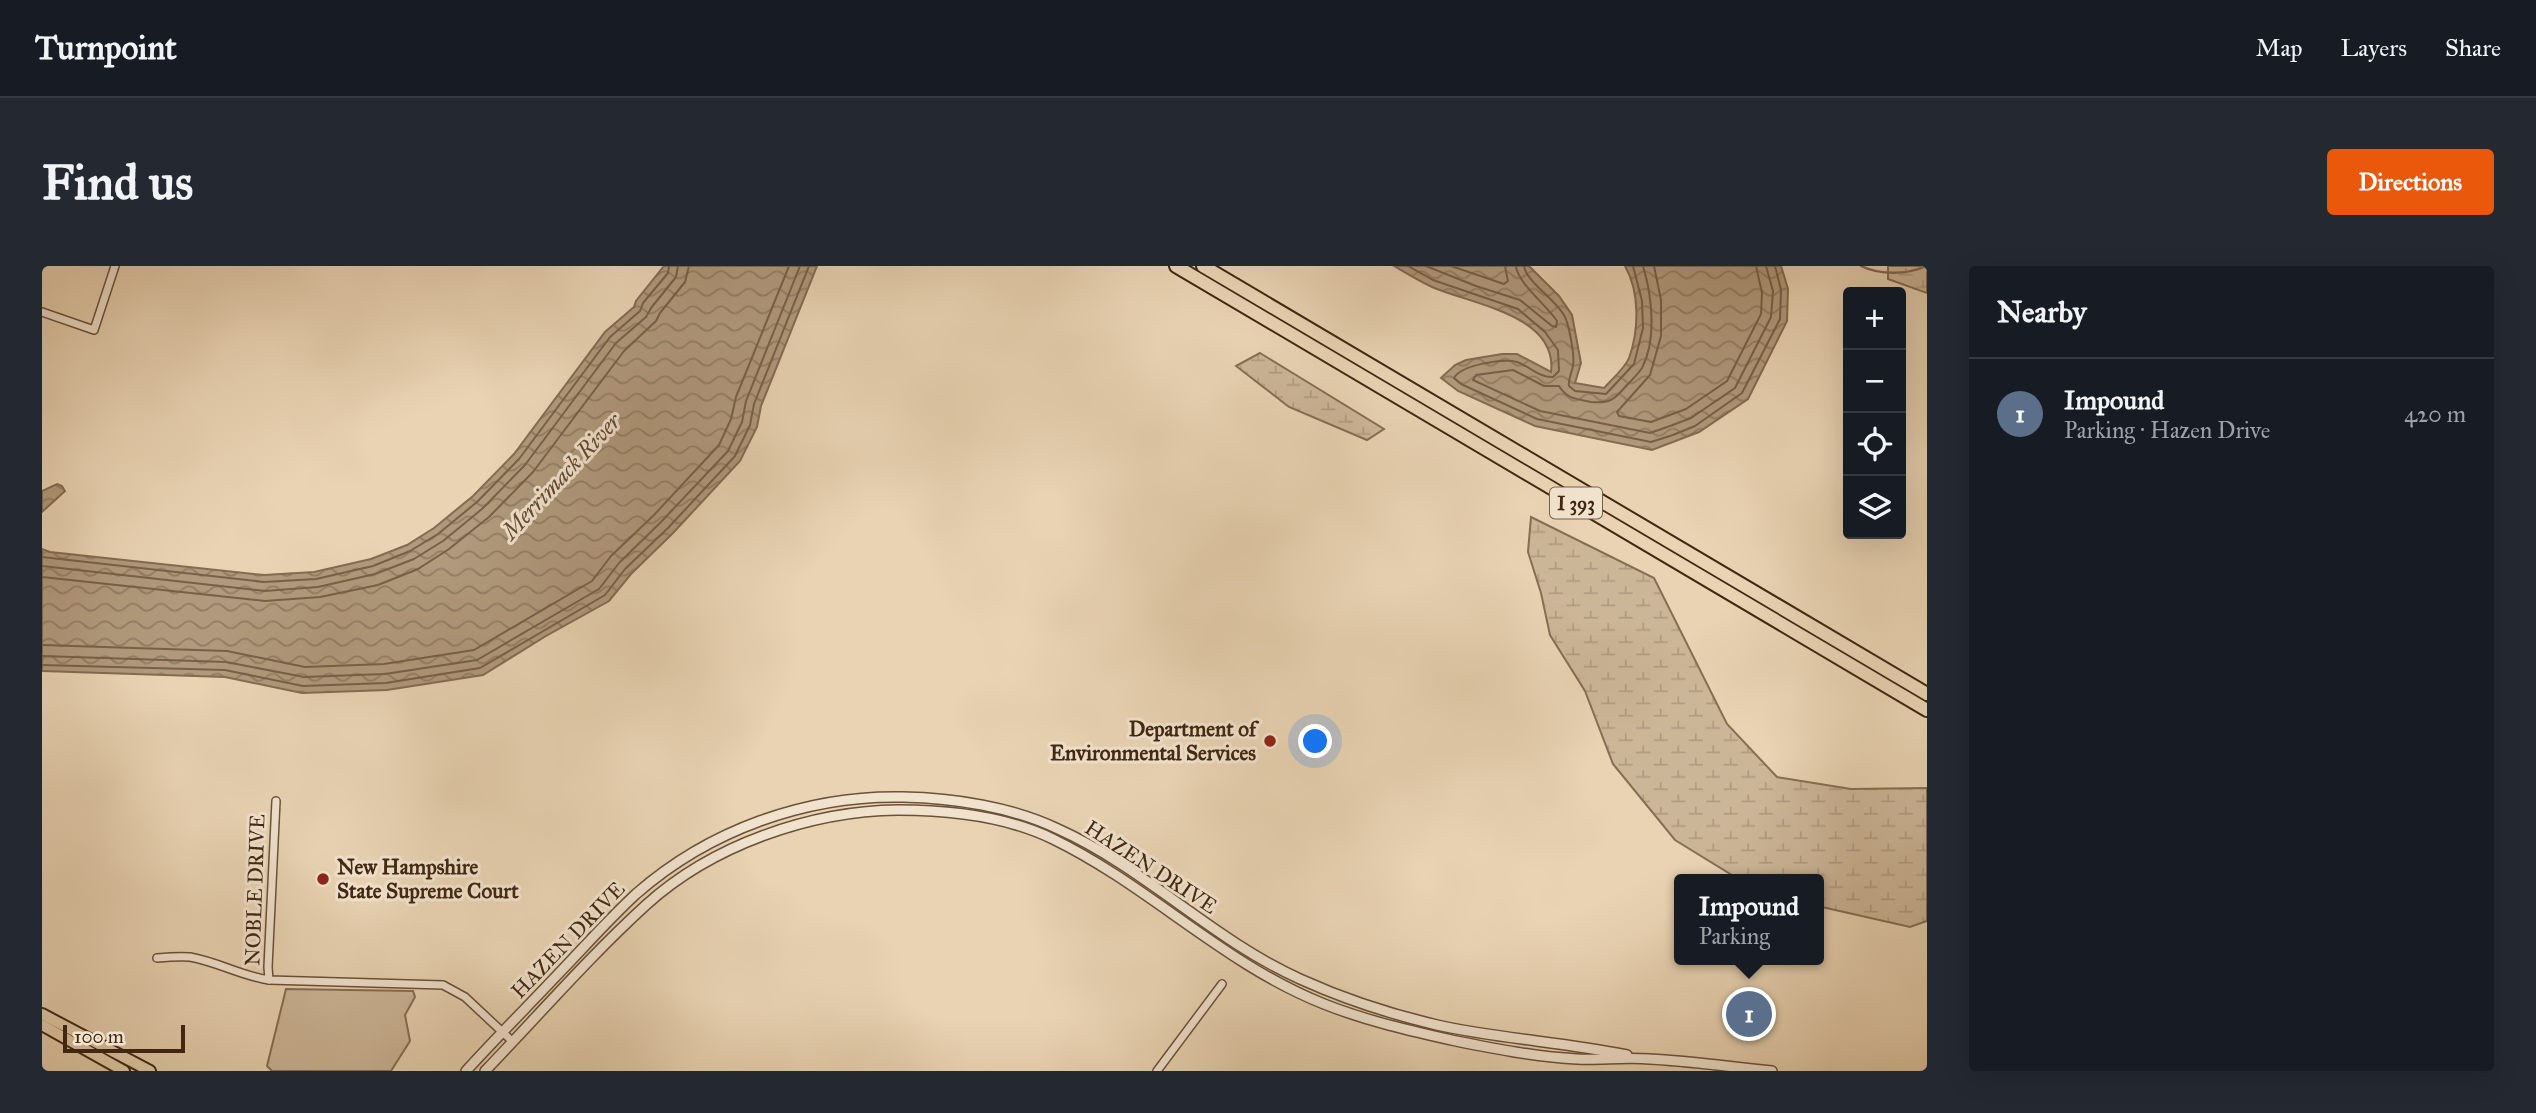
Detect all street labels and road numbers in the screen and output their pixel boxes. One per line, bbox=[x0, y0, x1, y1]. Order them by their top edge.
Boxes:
road number: I 393 bbox=[1550, 487, 1602, 518]
street label: NOBLE DRIVE bbox=[239, 814, 271, 966]
street label: HAZEN DRIVE bbox=[1080, 815, 1222, 919]
street label: HAZEN DRIVE bbox=[506, 876, 630, 1004]

